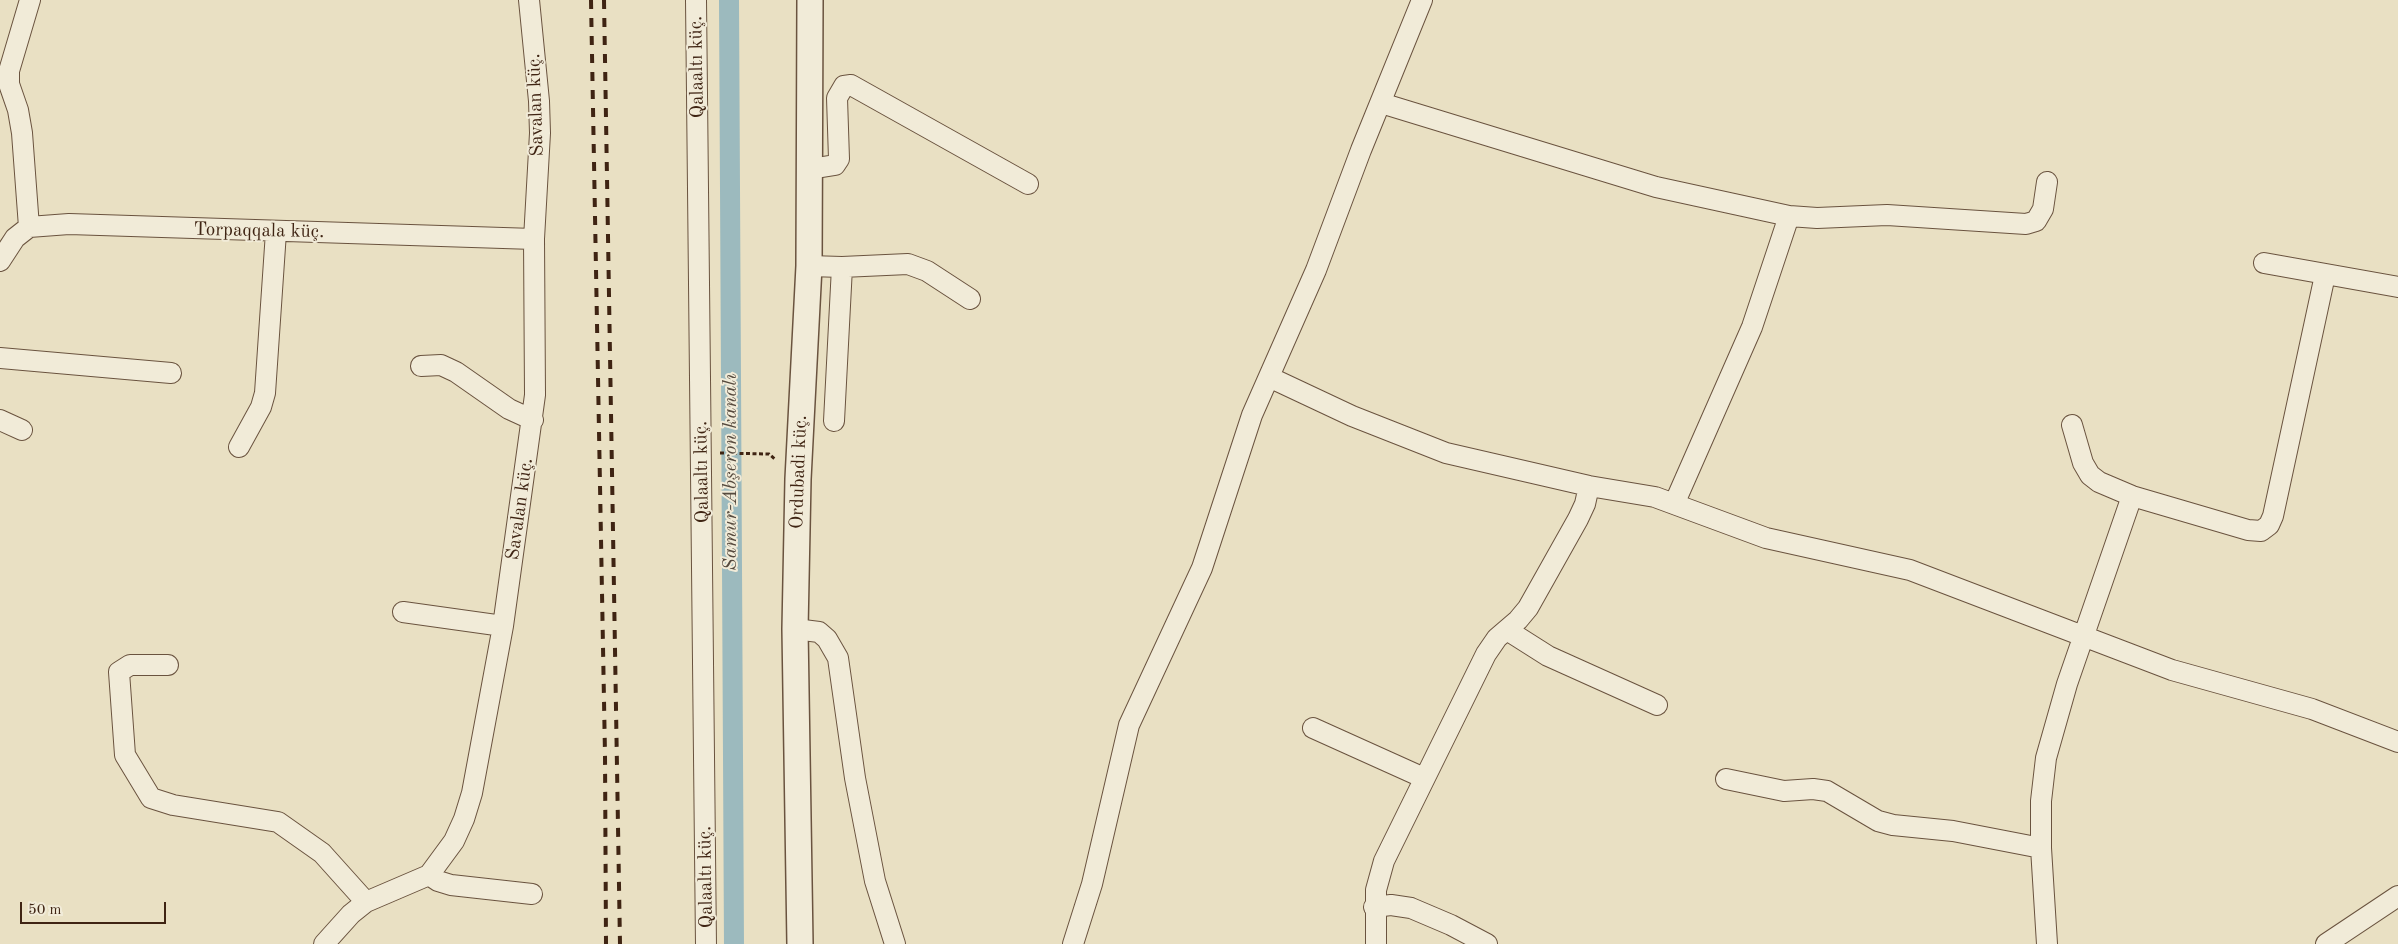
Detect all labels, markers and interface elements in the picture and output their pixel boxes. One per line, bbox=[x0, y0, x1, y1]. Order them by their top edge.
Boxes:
street label: Qalaaltı küç. bbox=[685, 16, 709, 118]
street label: Savalan küç. bbox=[523, 53, 549, 157]
street label: Torpaqqala küç. bbox=[193, 218, 325, 244]
water label: Samur-Abşeron kanalı bbox=[719, 373, 743, 571]
street label: Ordubadi küç. bbox=[786, 415, 812, 529]
street label: Qalaaltı küç. bbox=[690, 421, 714, 523]
street label: Savalan küç. bbox=[502, 456, 538, 562]
street label: Qalaaltı küç. bbox=[694, 826, 718, 928]
scale bar bbox=[22, 892, 169, 924]
text: 50 m bbox=[28, 903, 62, 918]

